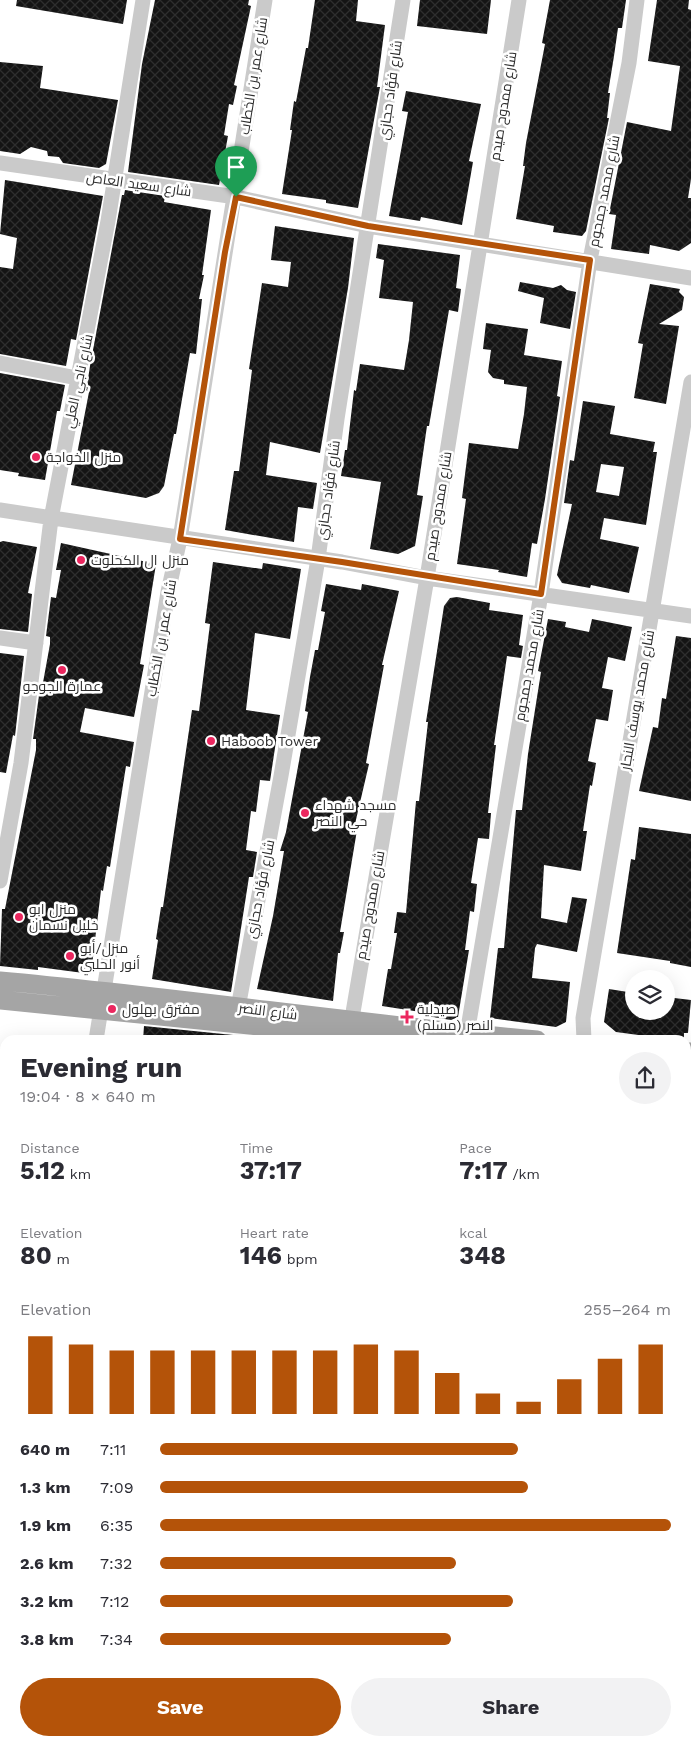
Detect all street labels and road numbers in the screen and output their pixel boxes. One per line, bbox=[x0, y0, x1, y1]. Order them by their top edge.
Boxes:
street label: شارع عمر بن الخطاب bbox=[236, 16, 271, 136]
street label: شارع فؤاد حجازي bbox=[375, 39, 409, 141]
street label: شارع ممدوح صيدم bbox=[486, 50, 521, 162]
street label: شارع محمد جمجوم bbox=[585, 134, 625, 249]
street label: شارع سعيد العاص bbox=[85, 169, 193, 200]
street label: شارع ناجي العلي bbox=[60, 332, 100, 430]
street label: شارع فؤاد حجازي bbox=[313, 439, 347, 541]
street label: شارع ممدوح صيدم bbox=[421, 450, 456, 562]
street label: شارع عمر بن الخطاب bbox=[143, 578, 180, 698]
street label: شارع محمد جمجوم bbox=[511, 608, 549, 723]
street label: شارع محمد يوسف النجار bbox=[617, 629, 658, 772]
street label: شارع فؤاد حجازي bbox=[243, 838, 281, 941]
street label: شارع ممدوح صيدم bbox=[353, 849, 389, 961]
street label: شارع النصر bbox=[236, 999, 298, 1024]

